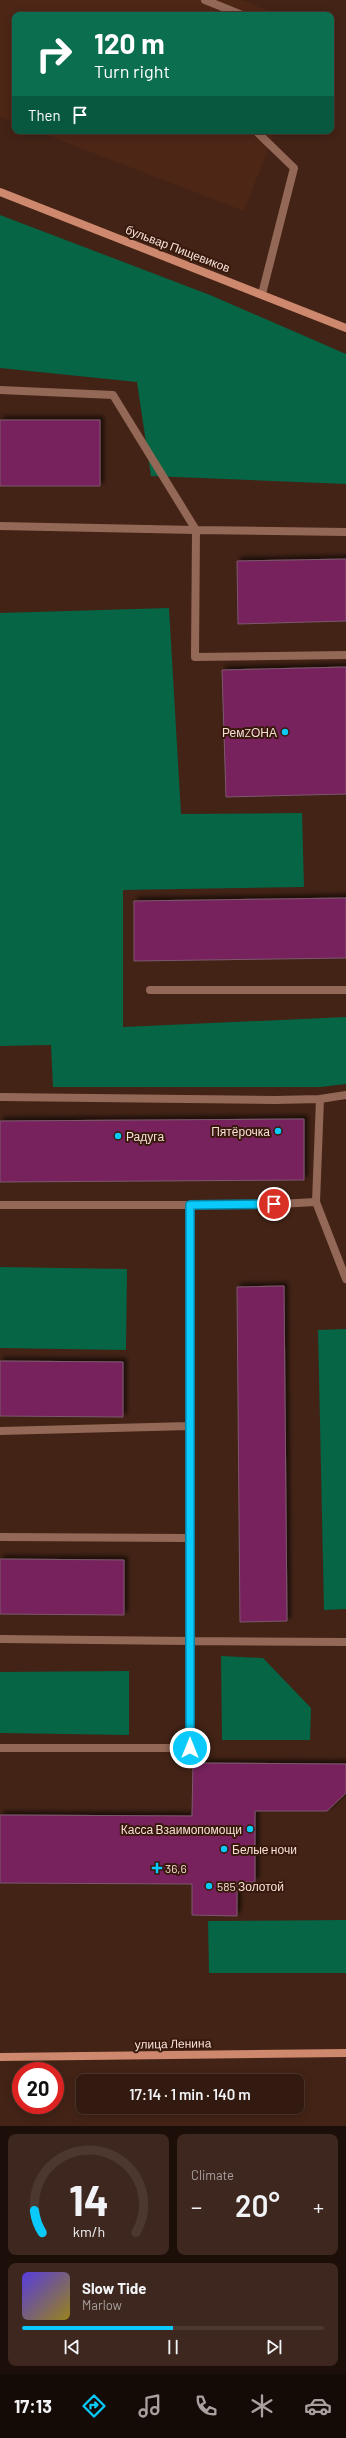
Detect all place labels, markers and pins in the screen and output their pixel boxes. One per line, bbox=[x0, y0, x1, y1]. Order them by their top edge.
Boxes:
place label: РемZОНА bbox=[222, 725, 277, 739]
marker: РемZОНА bbox=[280, 727, 290, 737]
place label: Пятёрочка bbox=[211, 1124, 270, 1139]
marker: Пятёрочка bbox=[273, 1126, 283, 1136]
place label: Радуга bbox=[126, 1129, 164, 1144]
marker: Радуга bbox=[113, 1131, 123, 1141]
pin bbox=[257, 1187, 291, 1221]
place label: Касса Взаимопомощи bbox=[121, 1822, 242, 1837]
marker: Касса Взаимопомощи bbox=[245, 1824, 255, 1834]
place label: Белые ночи bbox=[232, 1842, 297, 1856]
marker: Белые ночи bbox=[219, 1844, 229, 1854]
place label: 36,6 bbox=[165, 1861, 187, 1875]
marker: 36,6 bbox=[152, 1863, 162, 1873]
place label: 585 Золотой bbox=[217, 1879, 284, 1893]
marker: 585 Золотой bbox=[204, 1881, 214, 1891]

